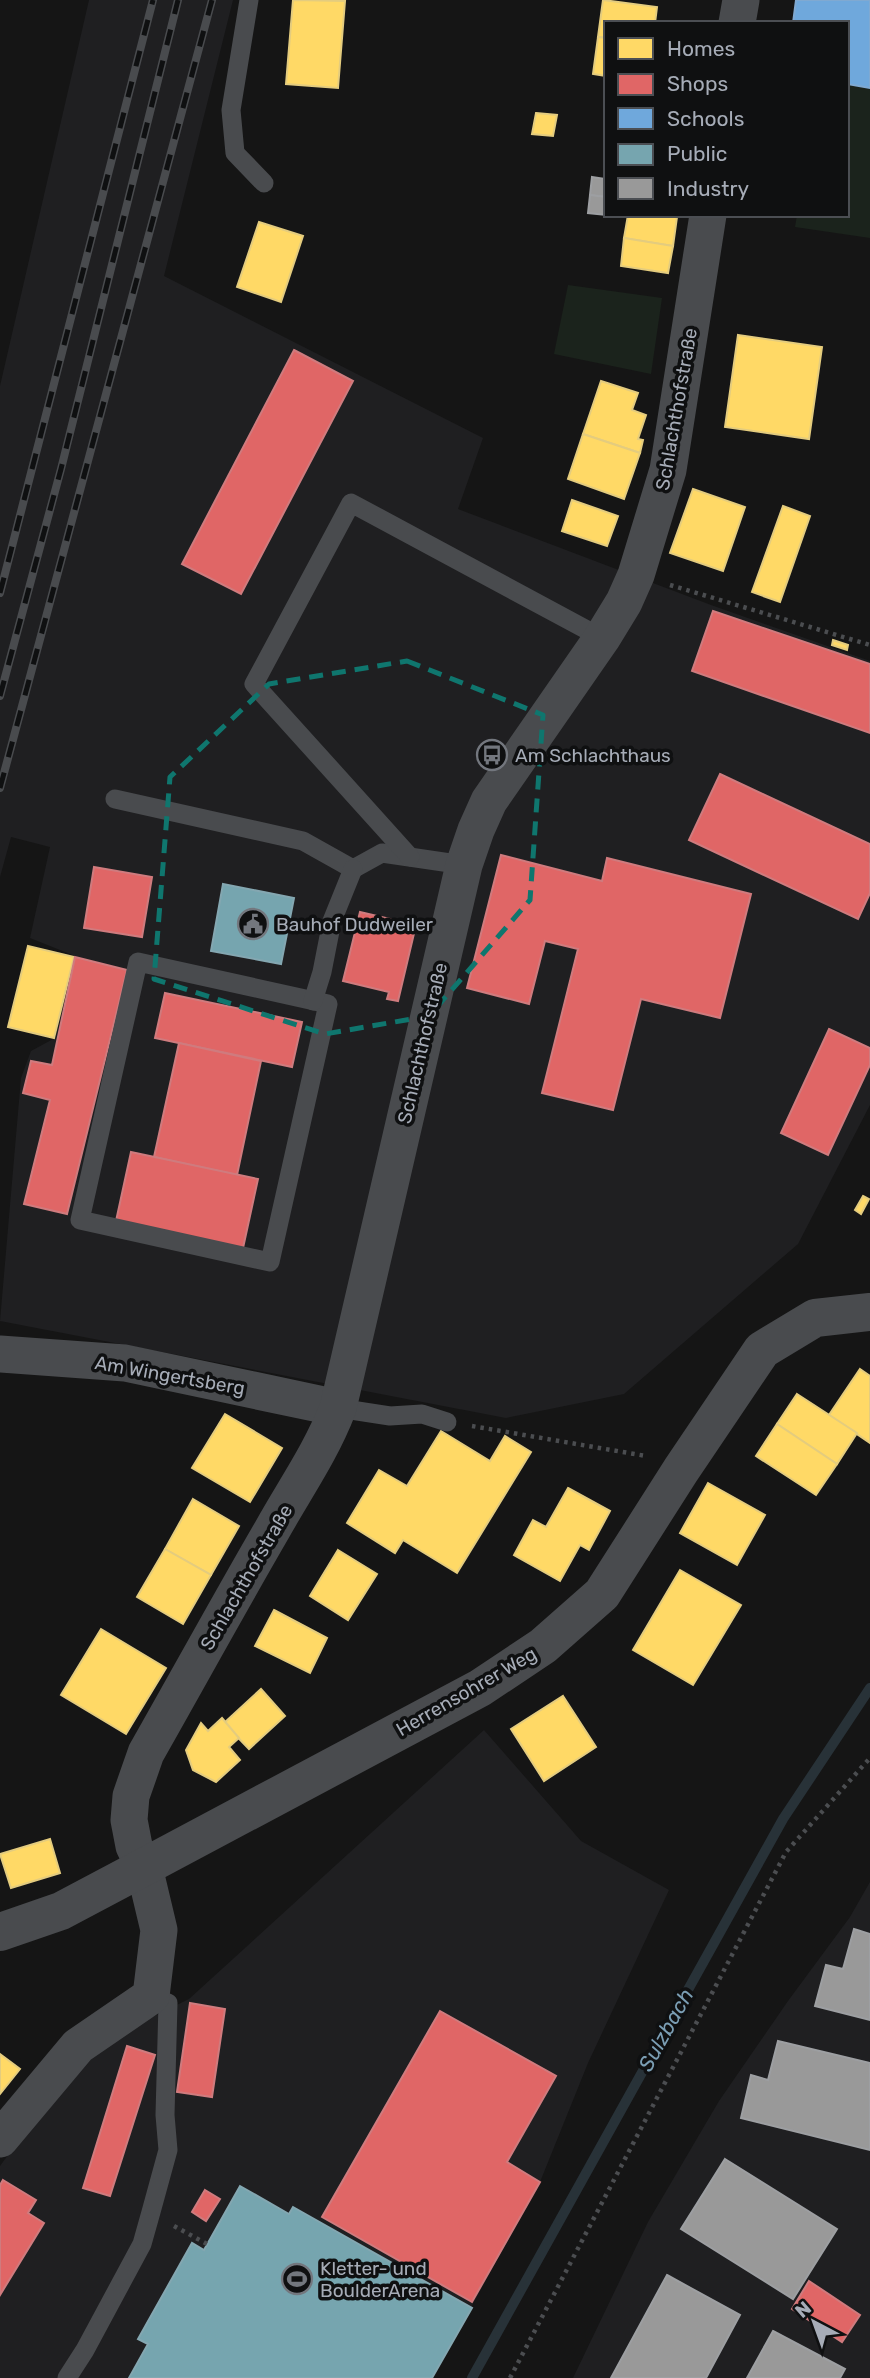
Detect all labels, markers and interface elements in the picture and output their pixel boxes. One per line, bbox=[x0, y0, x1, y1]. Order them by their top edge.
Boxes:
legend bbox=[604, 21, 849, 217]
text: Homes bbox=[667, 36, 735, 61]
text: Shops bbox=[667, 71, 728, 96]
text: Schools bbox=[667, 106, 744, 131]
text: Public bbox=[667, 141, 727, 166]
text: Industry bbox=[667, 176, 749, 201]
street label: Schlachthofstraße bbox=[651, 326, 702, 492]
bus stop icon: Am Schlachthaus bbox=[475, 738, 509, 772]
place label: Am Schlachthaus bbox=[515, 744, 671, 767]
public building icon: Bauhof Dudweiler bbox=[236, 907, 270, 941]
place label: Bauhof Dudweiler bbox=[276, 913, 434, 936]
street label: Schlachthofstraße bbox=[393, 960, 452, 1126]
street label: Am Wingertsberg bbox=[93, 1351, 247, 1400]
street label: Schlachthofstraße bbox=[195, 1500, 298, 1654]
street label: Herrensohrer Weg bbox=[392, 1642, 541, 1741]
water label: Sulzbach bbox=[633, 1984, 698, 2075]
place label: Kletter- und BoulderArena bbox=[320, 2257, 440, 2302]
sports icon: Kletter- und BoulderArena bbox=[280, 2262, 314, 2296]
north arrow bbox=[779, 2287, 849, 2357]
text: N bbox=[790, 2296, 816, 2323]

